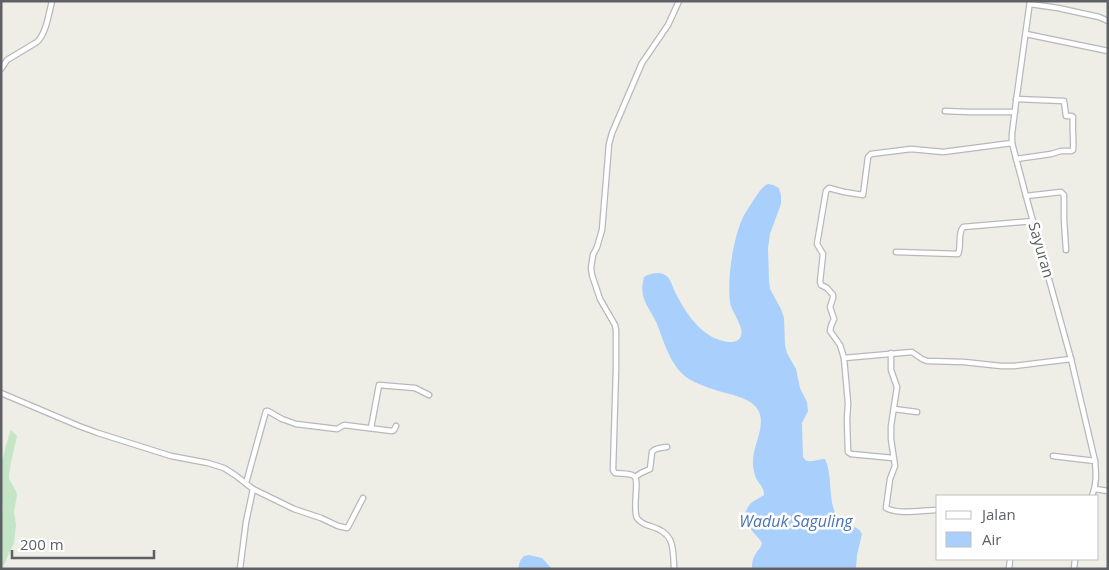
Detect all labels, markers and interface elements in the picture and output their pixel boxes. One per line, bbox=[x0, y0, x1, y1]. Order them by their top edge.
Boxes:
street label: Sayuran bbox=[1024, 220, 1059, 280]
legend bbox=[936, 495, 1099, 560]
text: Jalan bbox=[980, 504, 1016, 524]
water label: Waduk Saguling bbox=[739, 510, 853, 532]
scale bar bbox=[12, 528, 155, 560]
text: Air bbox=[982, 529, 1001, 549]
text: 200 m bbox=[20, 534, 64, 554]

